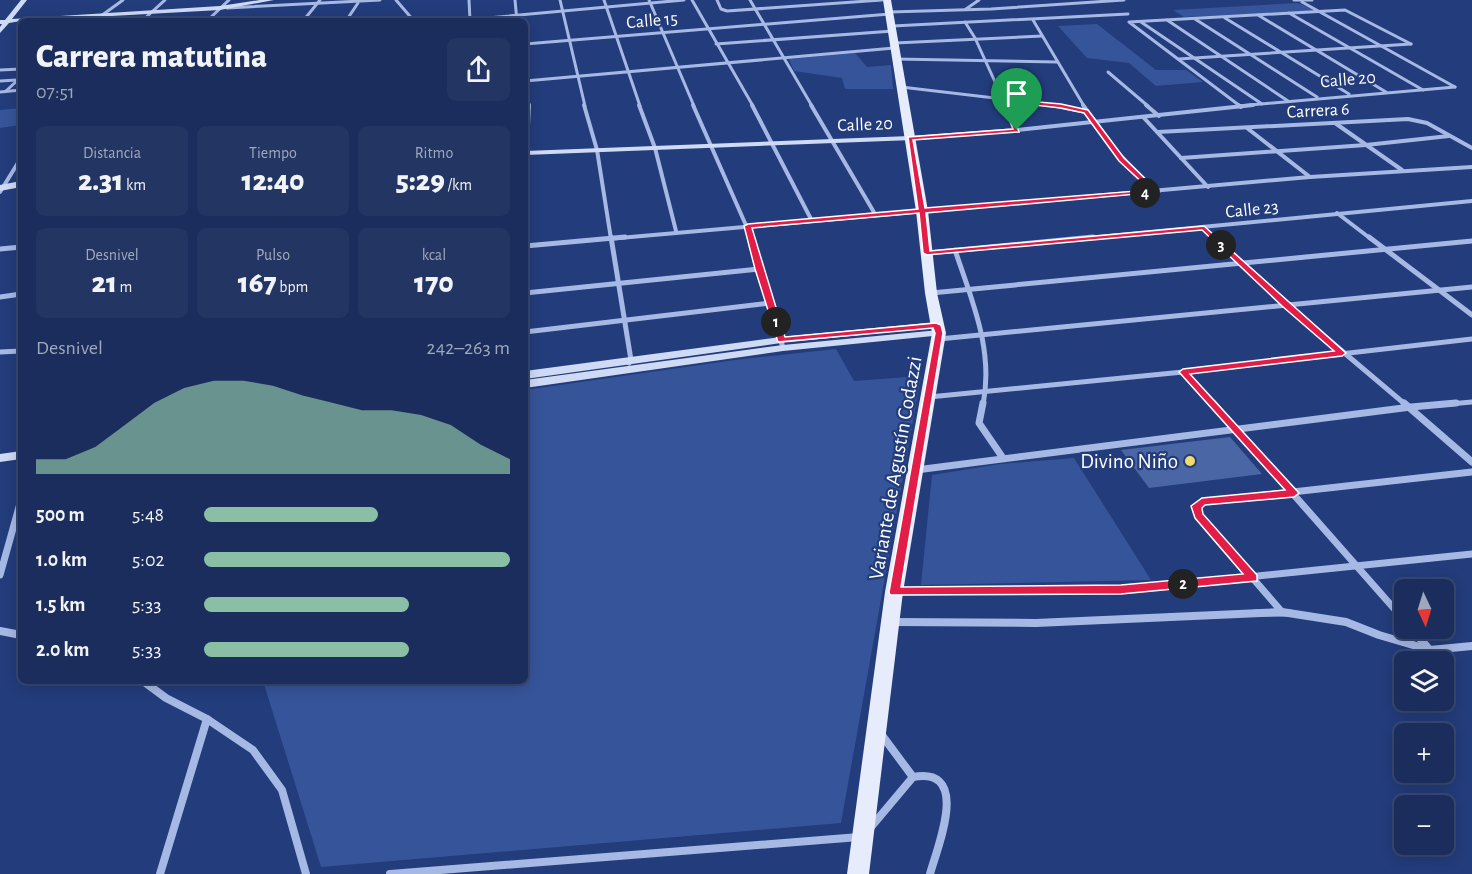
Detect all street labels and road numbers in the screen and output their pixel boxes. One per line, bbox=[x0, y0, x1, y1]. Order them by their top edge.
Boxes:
street label: Calle 15 bbox=[626, 10, 679, 32]
street label: Calle 20 bbox=[1320, 69, 1377, 91]
street label: Carrera 6 bbox=[1286, 100, 1350, 122]
street label: Calle 20 bbox=[837, 115, 893, 135]
street label: Calle 23 bbox=[1225, 198, 1280, 222]
street label: Variante de Agustín Codazzi bbox=[865, 355, 926, 582]

